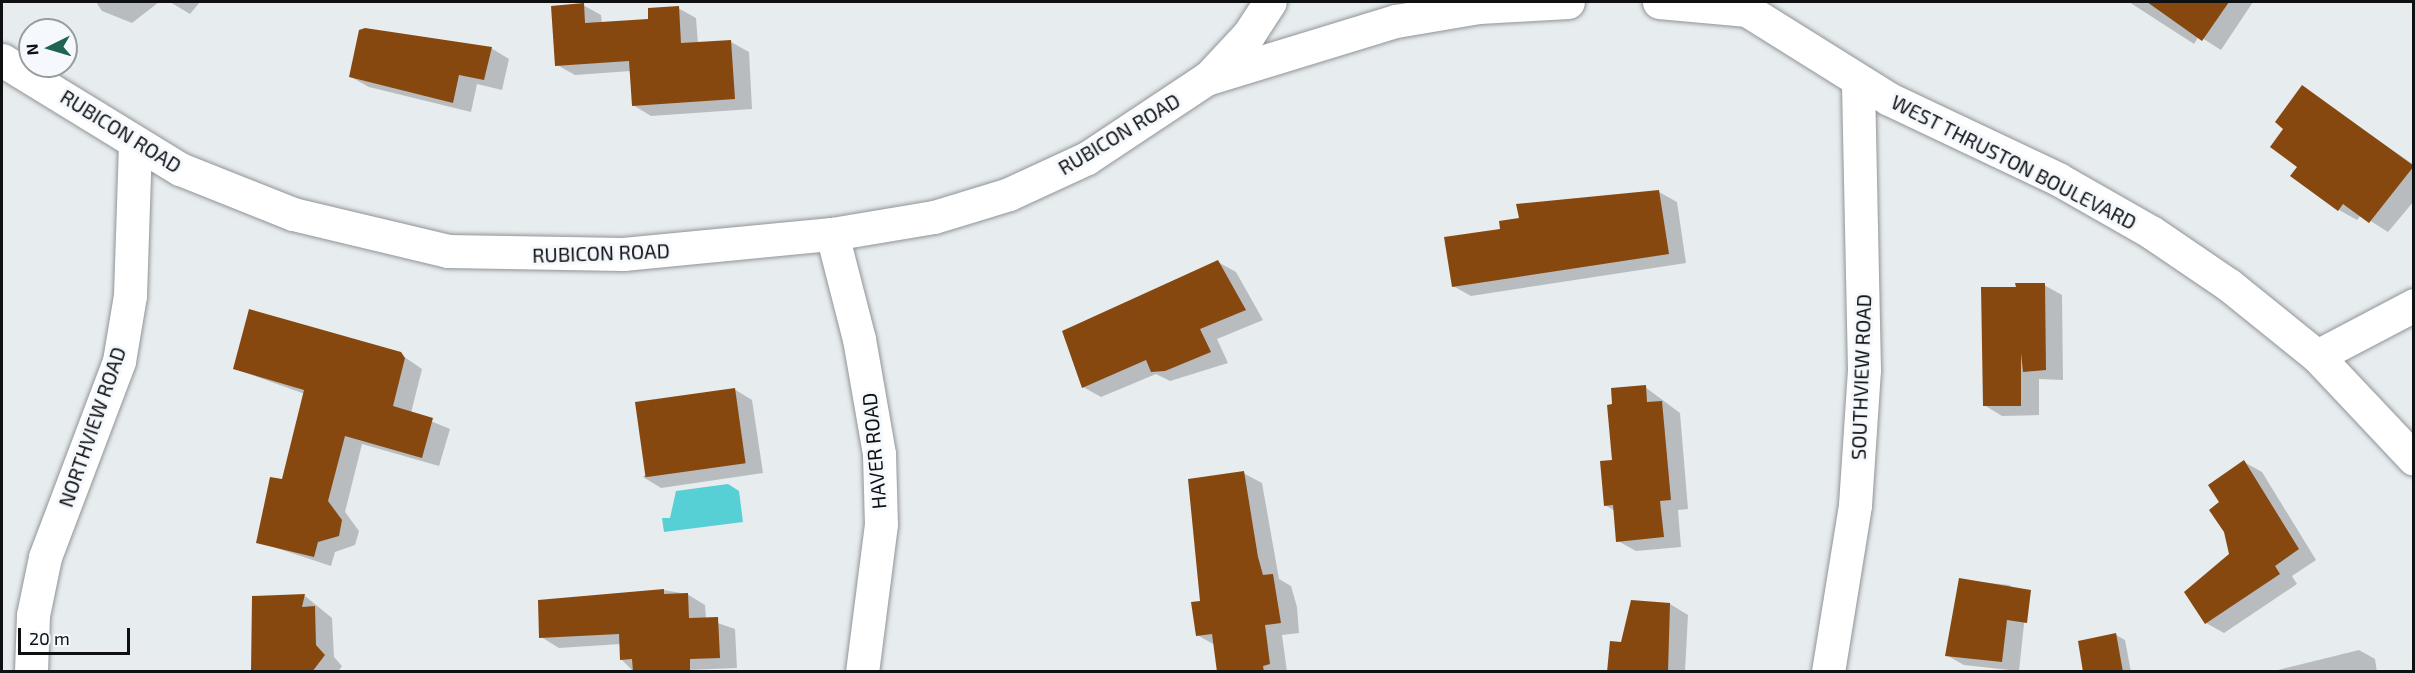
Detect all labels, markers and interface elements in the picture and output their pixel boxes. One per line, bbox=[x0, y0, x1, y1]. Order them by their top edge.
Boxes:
north arrow bbox=[18, 18, 78, 78]
text: N bbox=[22, 43, 42, 56]
street label: RUBICON ROAD bbox=[56, 84, 186, 178]
street label: RUBICON ROAD bbox=[1054, 88, 1184, 180]
street label: WEST THRUSTON BOULEVARD bbox=[1887, 89, 2141, 235]
street label: RUBICON ROAD bbox=[532, 239, 670, 267]
street label: SOUTHVIEW ROAD bbox=[1846, 293, 1876, 461]
street label: NORTHVIEW ROAD bbox=[53, 344, 131, 510]
street label: HAVER ROAD bbox=[857, 392, 891, 510]
scale bar bbox=[21, 616, 134, 654]
text: 20 m bbox=[29, 627, 70, 649]

